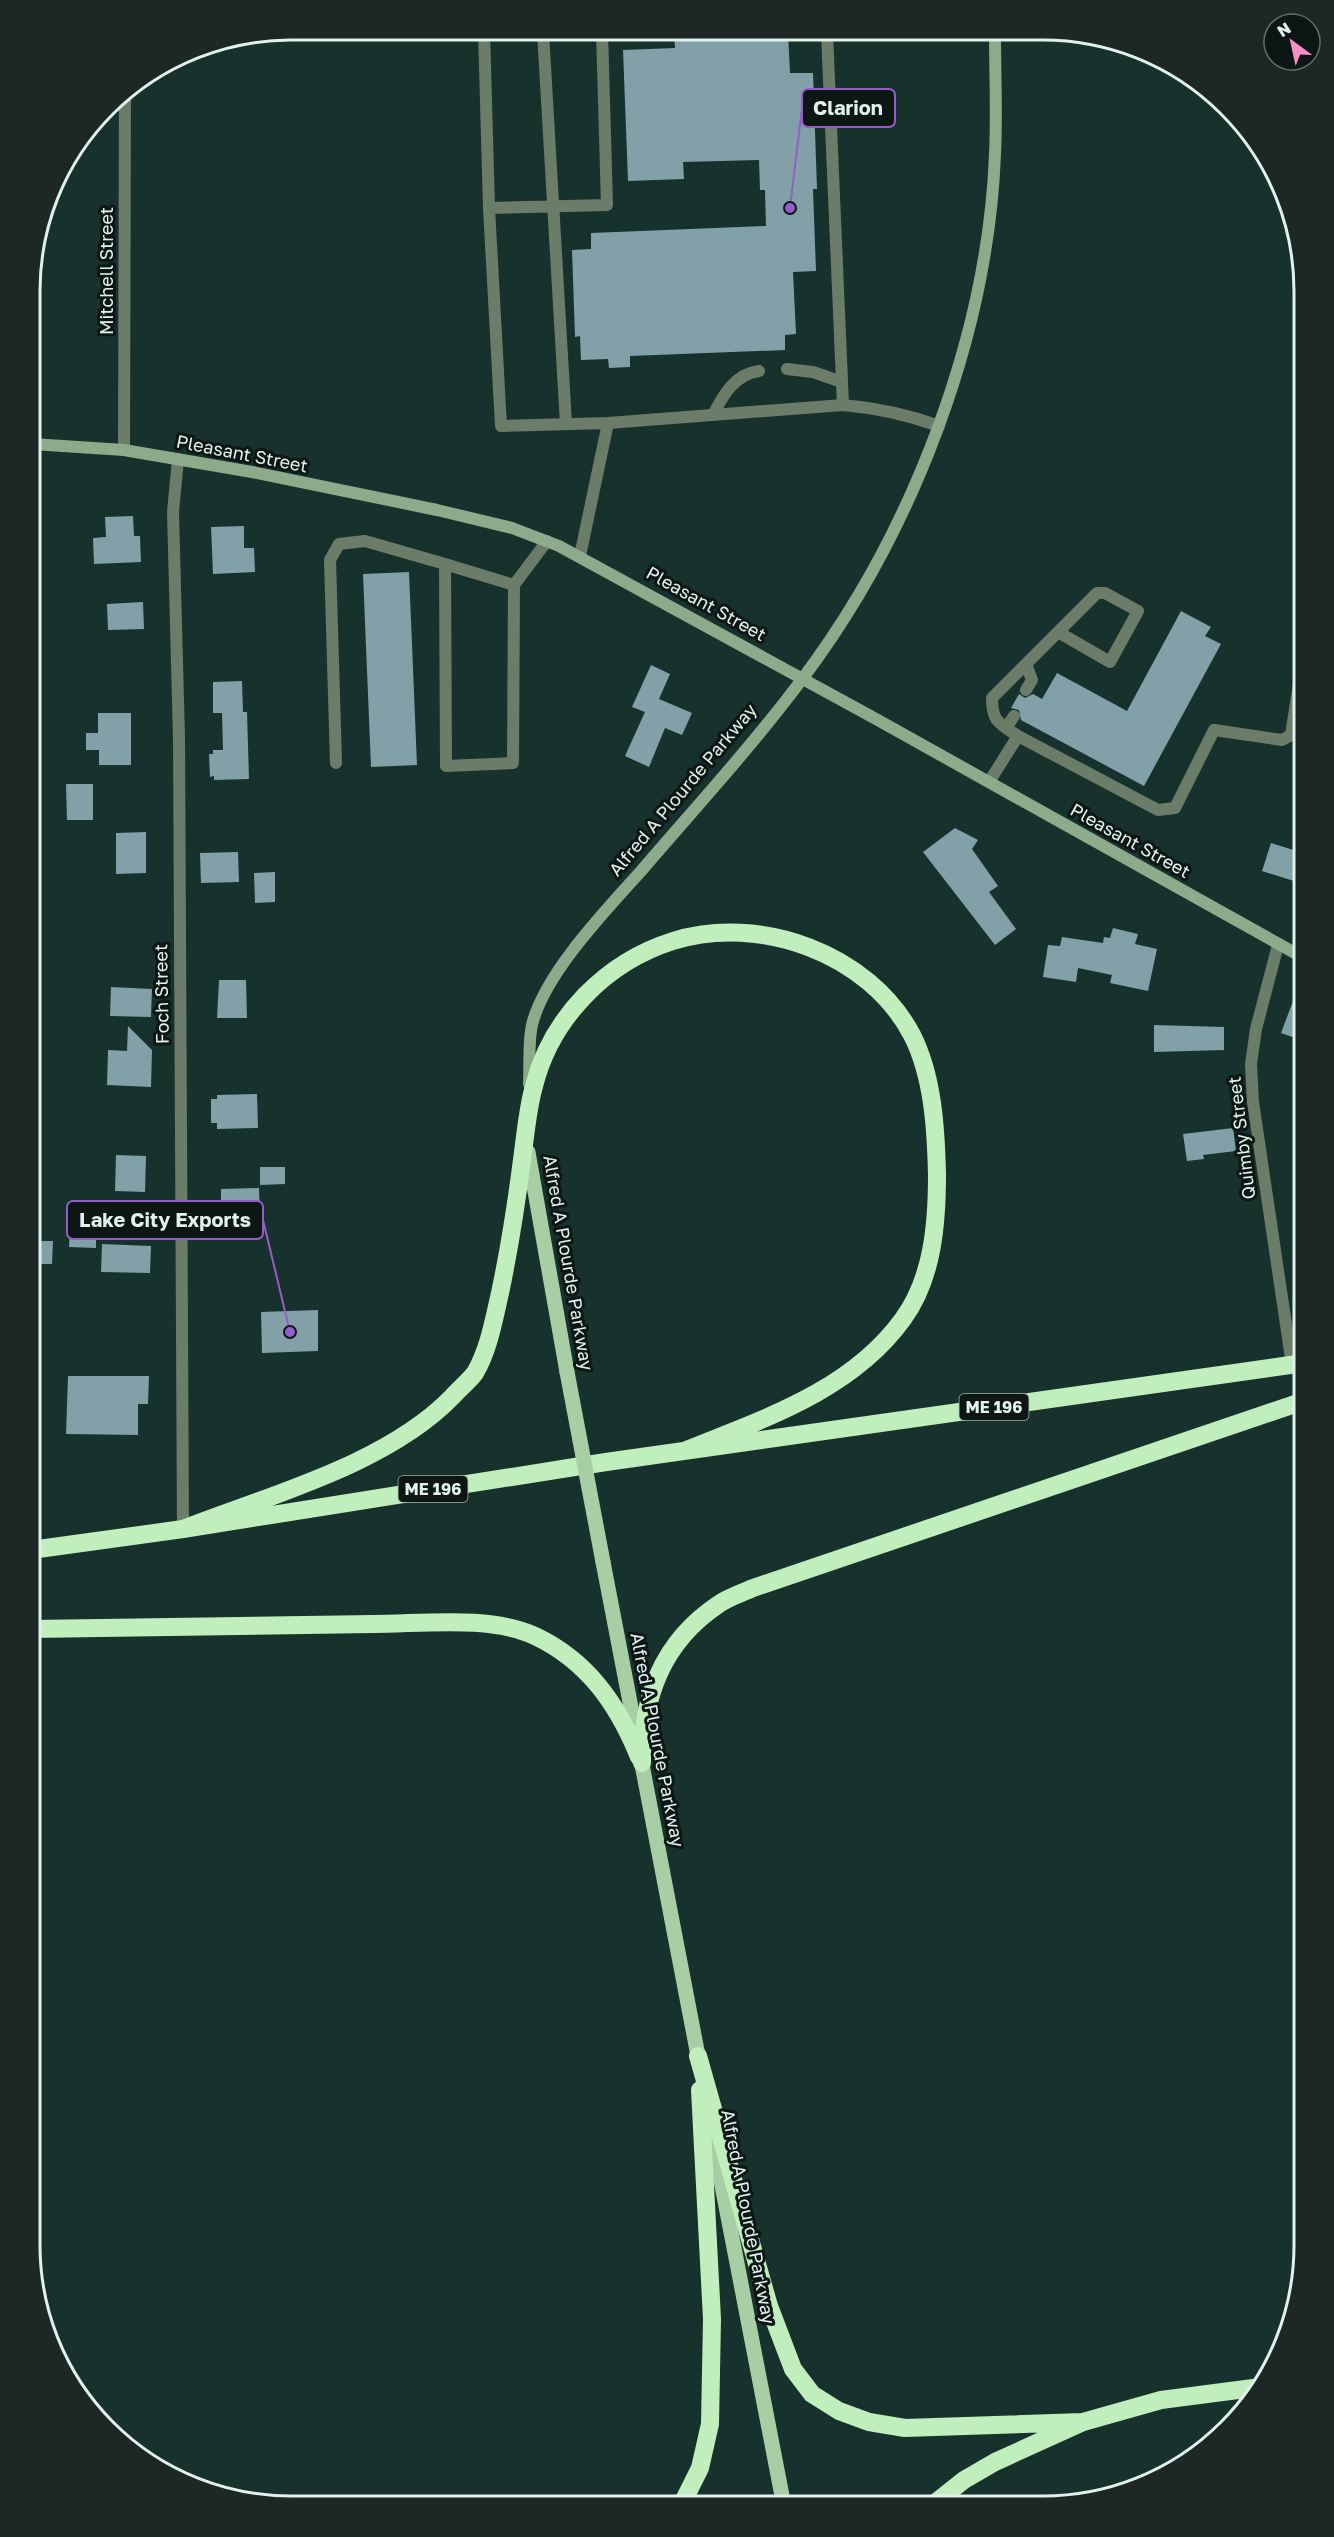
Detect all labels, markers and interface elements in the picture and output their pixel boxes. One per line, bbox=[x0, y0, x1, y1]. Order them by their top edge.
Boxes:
north arrow bbox=[1262, 12, 1322, 72]
text: N bbox=[1273, 18, 1294, 41]
callout: Clarion bbox=[802, 89, 895, 127]
text: Clarion bbox=[813, 95, 883, 119]
street label: Mitchell Street bbox=[95, 207, 117, 335]
street label: Pleasant Street bbox=[175, 429, 310, 477]
street label: Pleasant Street bbox=[643, 561, 770, 645]
street label: Alfred A Plourde Parkway bbox=[604, 699, 761, 880]
street label: Pleasant Street bbox=[1067, 798, 1194, 882]
street label: Foch Street bbox=[149, 944, 173, 1044]
street label: Quimby Street bbox=[1223, 1075, 1259, 1201]
street label: Alfred A Plourde Parkway bbox=[539, 1153, 599, 1372]
callout: Lake City Exports bbox=[67, 1201, 263, 1239]
text: Lake City Exports bbox=[79, 1207, 251, 1231]
road number: ME 196 bbox=[960, 1394, 1028, 1420]
road number: ME 196 bbox=[398, 1476, 468, 1502]
street label: Alfred A Plourde Parkway bbox=[626, 1631, 690, 1849]
street label: Alfred A Plourde Parkway bbox=[717, 2108, 781, 2326]

